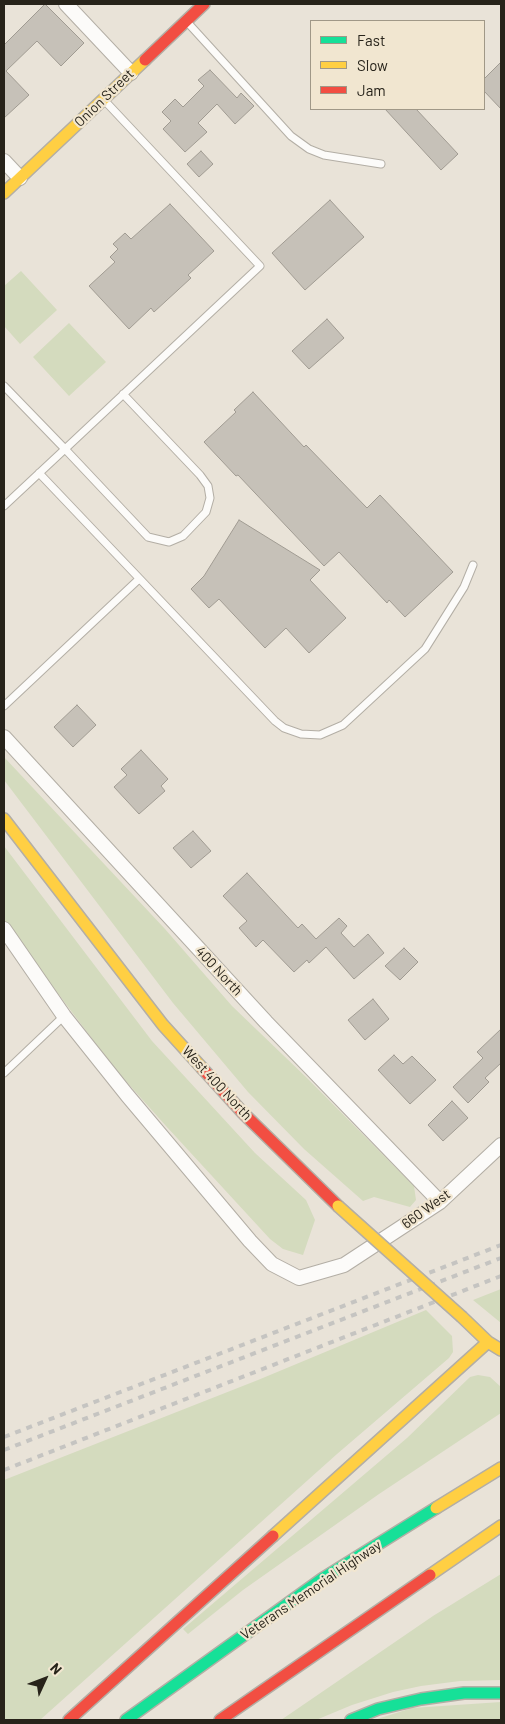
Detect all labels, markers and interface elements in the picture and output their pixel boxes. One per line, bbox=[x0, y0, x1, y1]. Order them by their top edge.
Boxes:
legend bbox=[310, 20, 485, 110]
text: Fast bbox=[357, 31, 385, 49]
text: Slow bbox=[357, 56, 388, 74]
street label: Onion Street bbox=[71, 66, 137, 130]
text: Jam bbox=[357, 81, 386, 99]
street label: 400 North bbox=[192, 943, 246, 999]
street label: West 400 North bbox=[178, 1043, 256, 1123]
street label: 660 West bbox=[398, 1186, 454, 1232]
street label: Veterans Memorial Highway bbox=[237, 1537, 385, 1643]
north arrow bbox=[20, 1654, 70, 1704]
text: N bbox=[47, 1659, 66, 1678]

